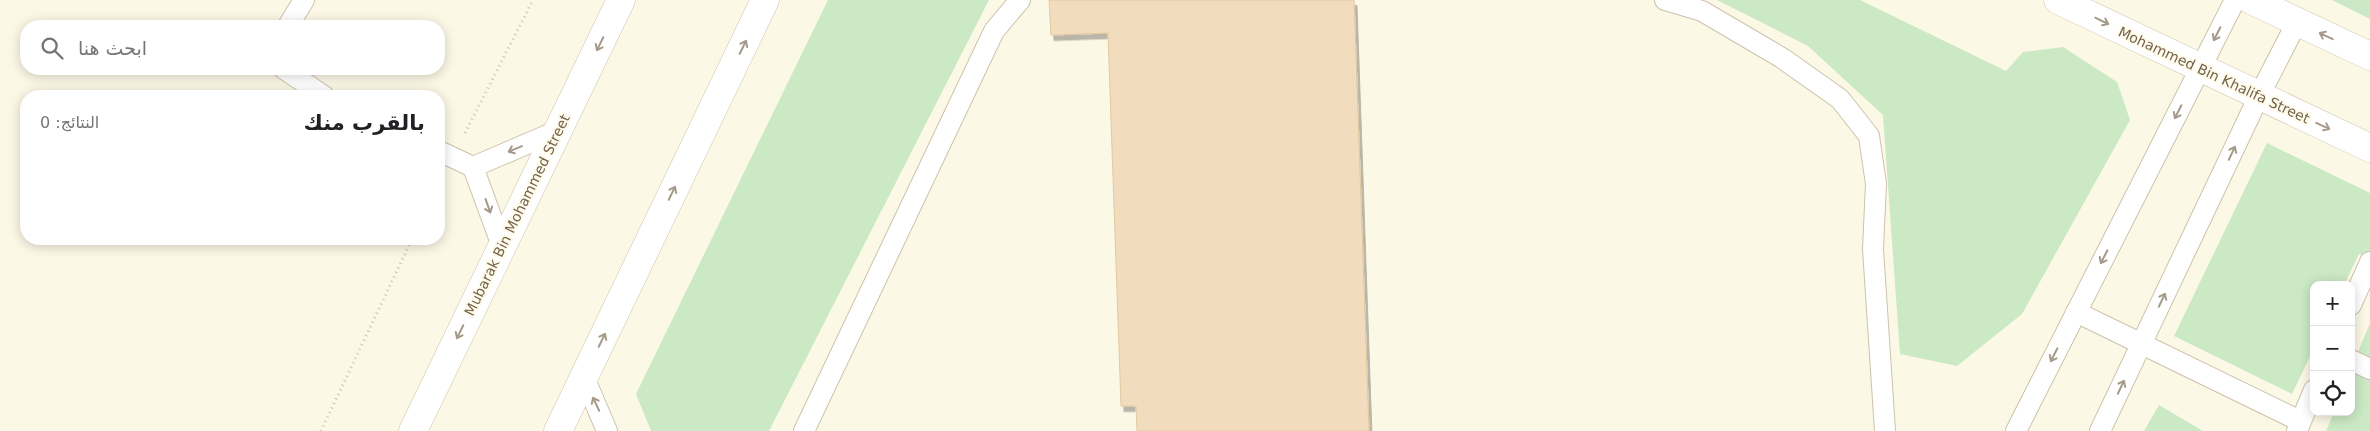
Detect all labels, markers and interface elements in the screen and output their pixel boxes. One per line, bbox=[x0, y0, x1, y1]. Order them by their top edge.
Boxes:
one-way arrow bbox=[2094, 16, 2109, 26]
search box bbox=[20, 20, 445, 75]
street label: Mohammed Bin Khalifa Street bbox=[2116, 24, 2313, 127]
one-way arrow bbox=[2212, 27, 2222, 42]
one-way arrow bbox=[2319, 30, 2334, 40]
icon: search bbox=[38, 34, 66, 62]
one-way arrow bbox=[594, 36, 604, 51]
text: ابحث هنا bbox=[78, 37, 147, 59]
one-way arrow bbox=[738, 40, 748, 55]
one-way arrow bbox=[2173, 104, 2182, 119]
text: بالقرب منك bbox=[304, 111, 425, 135]
street label: Mubarak Bin Mohammed Street bbox=[461, 111, 573, 318]
text: النتائج: 0 bbox=[40, 113, 99, 132]
one-way arrow bbox=[2315, 122, 2330, 132]
one-way arrow bbox=[508, 145, 523, 155]
one-way arrow bbox=[2228, 146, 2237, 161]
one-way arrow bbox=[668, 186, 677, 201]
one-way arrow bbox=[484, 198, 493, 214]
one-way arrow bbox=[2099, 249, 2108, 264]
map controls bbox=[2310, 281, 2355, 416]
button: + bbox=[2310, 281, 2355, 326]
one-way arrow bbox=[2158, 293, 2167, 308]
one-way arrow bbox=[455, 324, 465, 339]
button: − bbox=[2310, 326, 2355, 371]
one-way arrow bbox=[598, 333, 607, 348]
one-way arrow bbox=[2049, 347, 2058, 362]
button: locate bbox=[2310, 371, 2355, 416]
one-way arrow bbox=[2117, 380, 2126, 395]
one-way arrow bbox=[591, 397, 600, 412]

